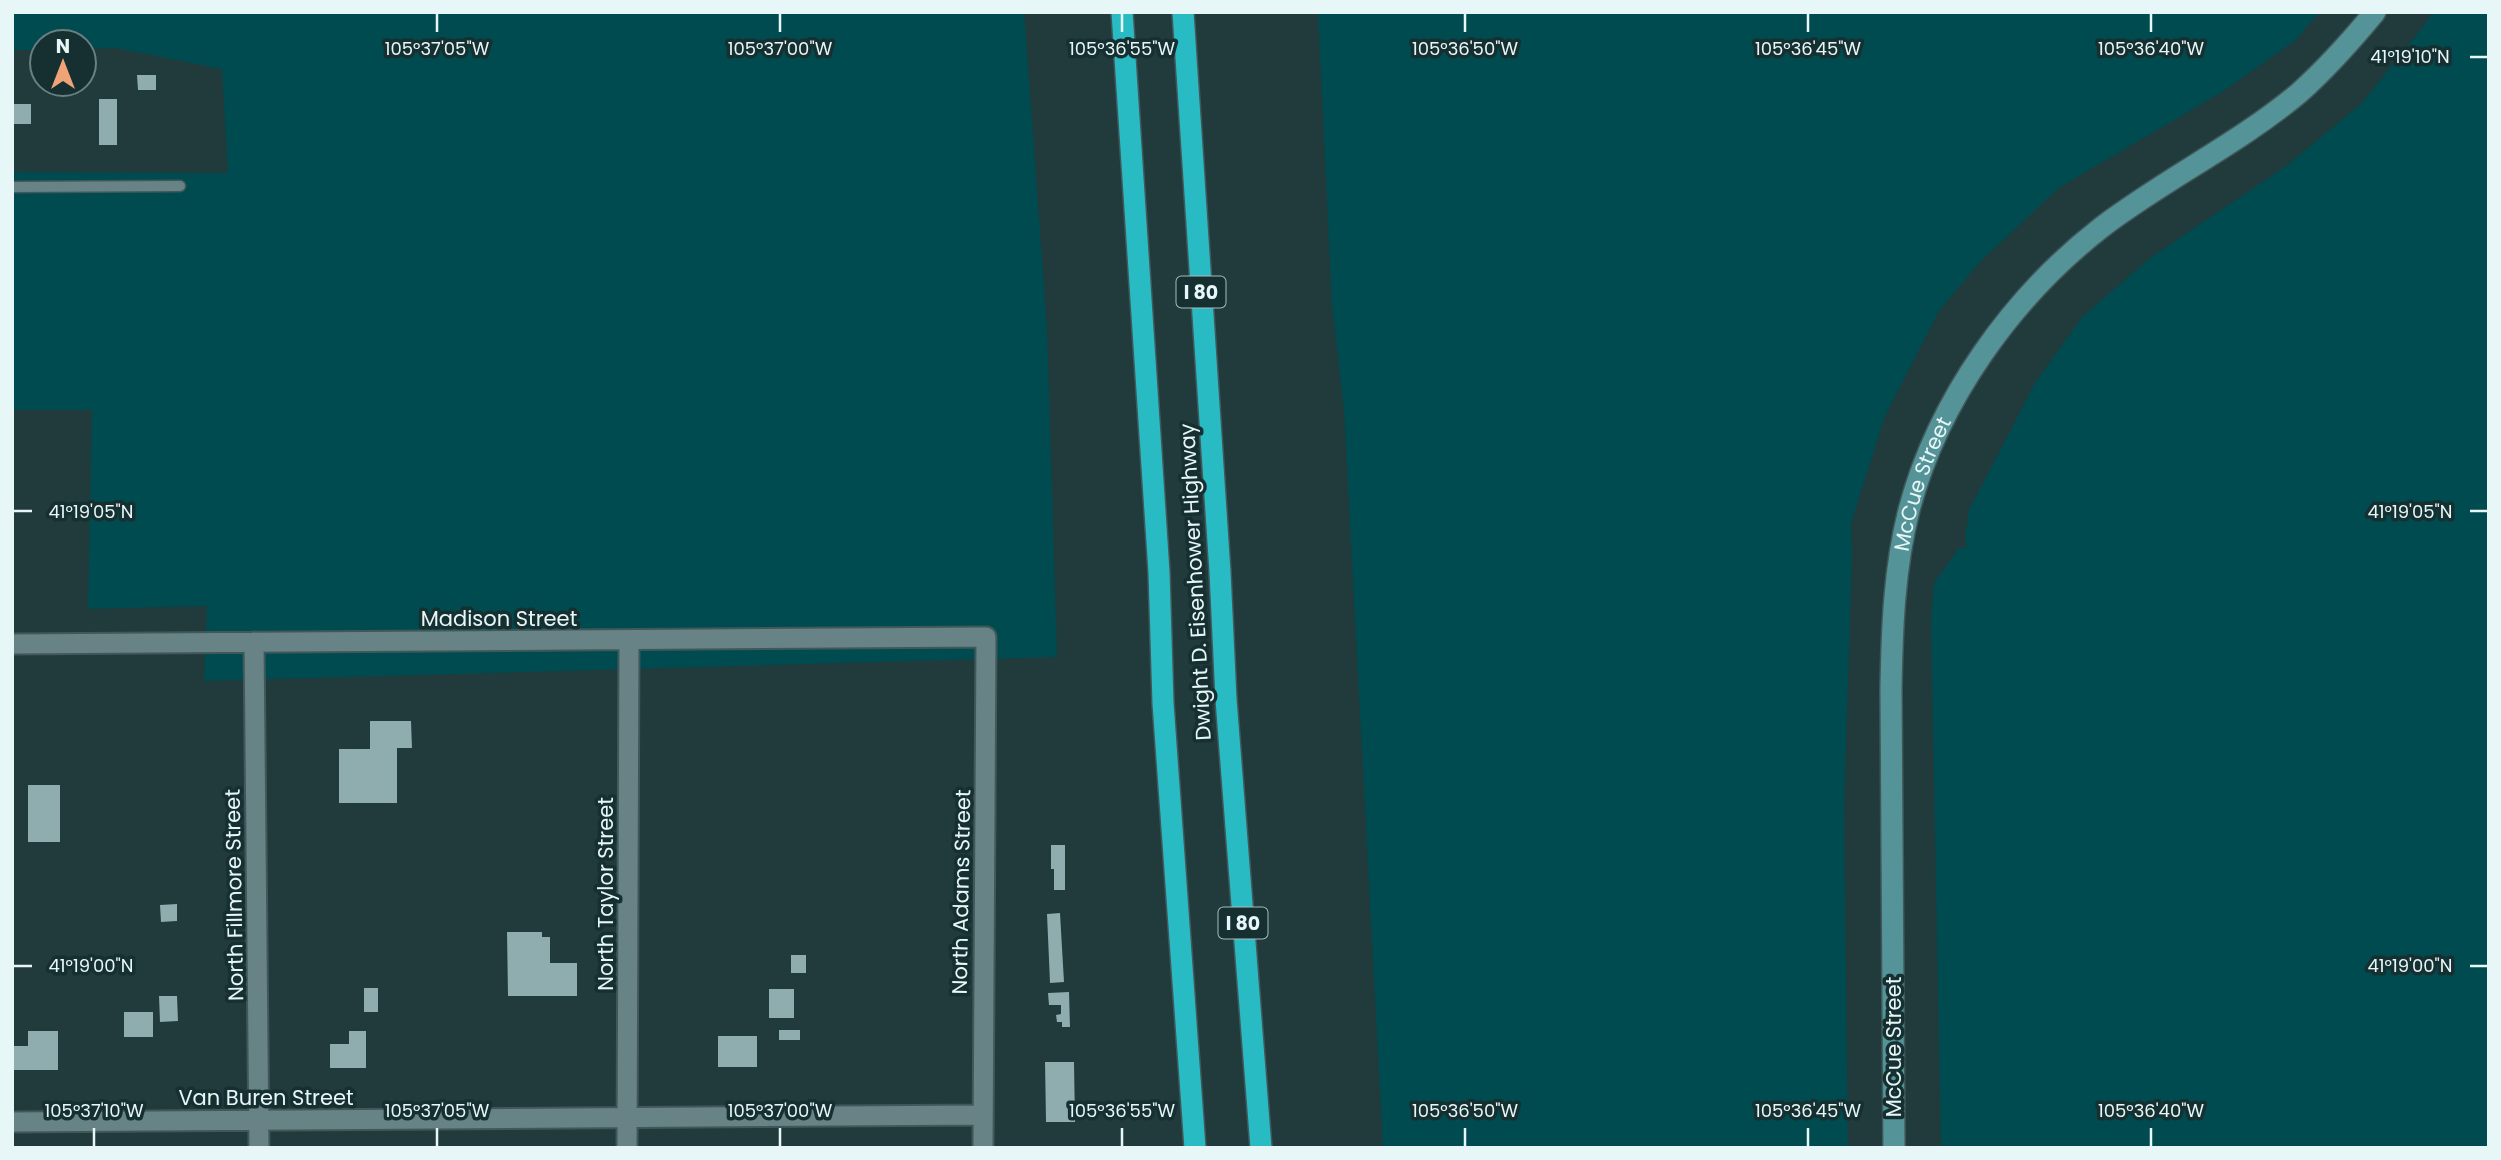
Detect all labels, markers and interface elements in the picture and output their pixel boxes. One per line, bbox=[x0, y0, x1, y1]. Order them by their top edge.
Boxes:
north arrow bbox=[28, 28, 98, 98]
text: N bbox=[56, 33, 70, 60]
text: 105°37'05"W bbox=[385, 36, 490, 61]
text: 105°37'00"W bbox=[728, 36, 833, 61]
text: 105°36'55"W bbox=[1069, 36, 1175, 61]
text: 105°36'50"W bbox=[1412, 36, 1518, 61]
text: 105°36'45"W bbox=[1755, 36, 1861, 61]
text: 105°36'40"W bbox=[2098, 36, 2204, 61]
text: 41°19'10"N bbox=[2370, 44, 2450, 69]
road number: I 80 bbox=[1176, 276, 1226, 308]
street label: McCue Street bbox=[1886, 411, 1957, 553]
street label: Dwight D. Eisenhower Highway bbox=[1172, 423, 1218, 741]
text: 41°19'05"N bbox=[49, 499, 133, 524]
text: 41°19'05"N bbox=[2368, 499, 2452, 524]
street label: Madison Street bbox=[421, 604, 577, 633]
street label: North Fillmore Street bbox=[218, 789, 250, 1001]
street label: North Adams Street bbox=[945, 789, 977, 995]
street label: North Taylor Street bbox=[591, 797, 620, 991]
road number: I 80 bbox=[1218, 908, 1268, 939]
text: 41°19'00"N bbox=[49, 953, 133, 978]
text: 41°19'00"N bbox=[2368, 953, 2452, 978]
street label: McCue Street bbox=[1879, 977, 1908, 1117]
street label: Van Buren Street bbox=[178, 1083, 354, 1112]
text: 105°37'10"W bbox=[45, 1098, 144, 1123]
text: 105°37'05"W bbox=[385, 1098, 490, 1123]
text: 105°37'00"W bbox=[728, 1098, 833, 1123]
text: 105°36'55"W bbox=[1069, 1098, 1175, 1123]
text: 105°36'50"W bbox=[1412, 1098, 1518, 1123]
text: 105°36'45"W bbox=[1755, 1098, 1861, 1123]
text: 105°36'40"W bbox=[2098, 1098, 2204, 1123]

